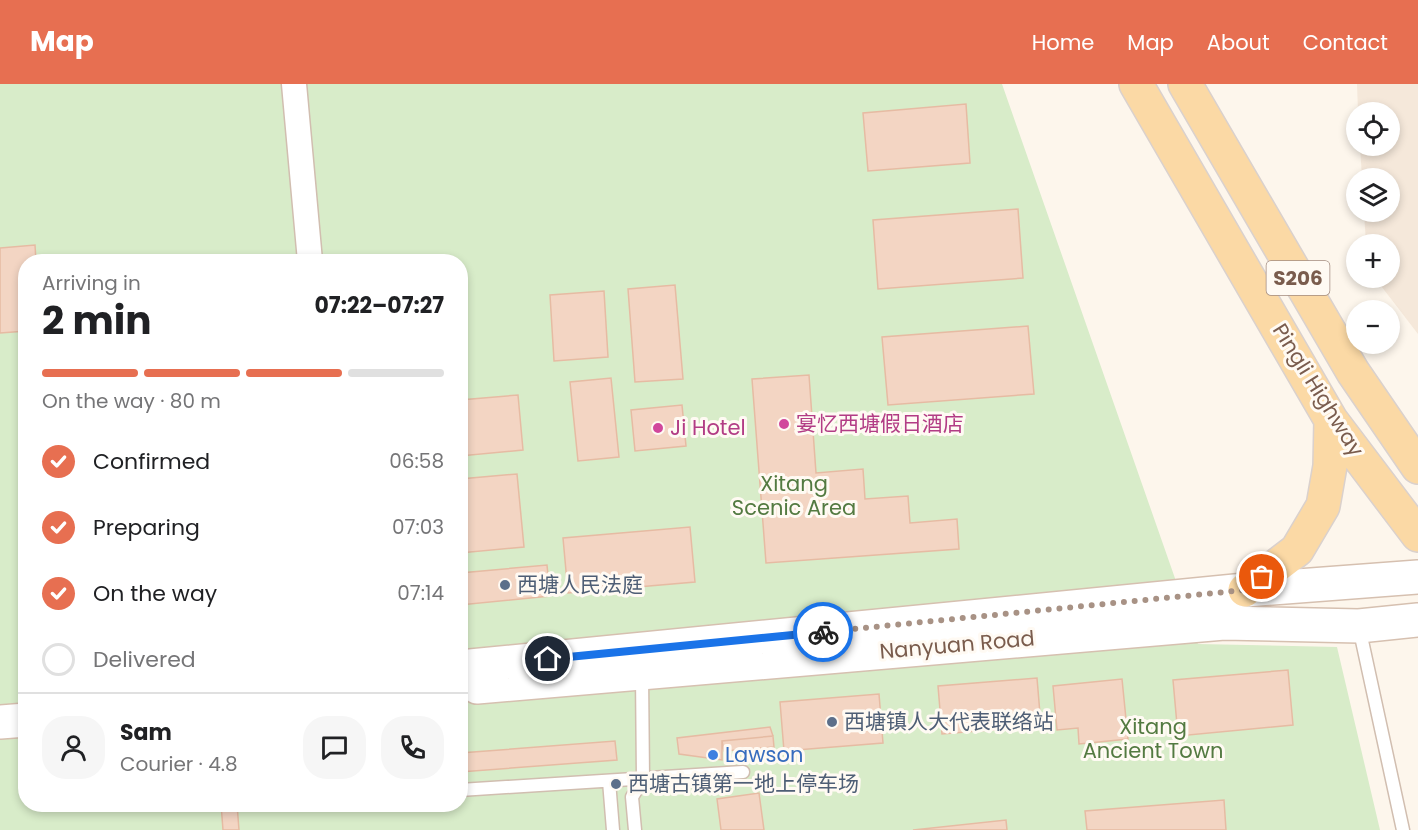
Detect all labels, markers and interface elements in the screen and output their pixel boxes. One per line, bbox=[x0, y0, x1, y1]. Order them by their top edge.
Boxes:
text: Map bbox=[30, 22, 94, 61]
text: Home bbox=[1032, 28, 1094, 57]
text: Map bbox=[1127, 28, 1174, 57]
text: About bbox=[1207, 28, 1270, 57]
text: Contact bbox=[1303, 28, 1388, 57]
map controls bbox=[1346, 102, 1400, 354]
button: locate bbox=[1346, 102, 1400, 156]
button: layers bbox=[1346, 168, 1400, 222]
button: + bbox=[1346, 234, 1400, 288]
road number: S206 bbox=[1266, 261, 1330, 295]
text: Arriving in bbox=[42, 269, 141, 297]
text: 07:22–07:27 bbox=[315, 290, 444, 321]
text: 2 min bbox=[42, 293, 152, 348]
button: − bbox=[1346, 300, 1400, 354]
street label: Pingli Highway bbox=[1266, 318, 1371, 462]
text: On the way · 80 m bbox=[42, 387, 221, 415]
place label: 宴忆西塘假日酒店 bbox=[796, 409, 964, 438]
place label: Ji Hotel bbox=[670, 413, 746, 442]
marker: 宴忆西塘假日酒店 bbox=[777, 417, 791, 431]
marker: Ji Hotel bbox=[651, 421, 665, 435]
icon: check bbox=[42, 445, 75, 478]
text: Confirmed bbox=[93, 446, 210, 477]
text: 06:58 bbox=[389, 447, 444, 475]
park label: Xitang Scenic Area bbox=[732, 469, 856, 522]
icon: check bbox=[42, 511, 75, 544]
text: Preparing bbox=[93, 512, 200, 543]
text: 07:03 bbox=[392, 513, 444, 541]
pin bbox=[1236, 551, 1287, 602]
icon: bag bbox=[1245, 560, 1278, 593]
place label: 西塘人民法庭 bbox=[517, 570, 643, 599]
icon: check bbox=[42, 577, 75, 610]
text: On the way bbox=[93, 578, 217, 609]
marker: 西塘人民法庭 bbox=[498, 578, 512, 592]
text: 07:14 bbox=[397, 579, 444, 607]
courier bbox=[793, 602, 853, 662]
icon: bike bbox=[807, 616, 840, 649]
street label: Nanyuan Road bbox=[878, 623, 1036, 666]
pin bbox=[522, 633, 573, 684]
icon: home bbox=[531, 642, 564, 675]
text: Delivered bbox=[93, 644, 196, 675]
place label: 西塘镇人大代表联络站 bbox=[844, 707, 1054, 736]
park label: Xitang Ancient Town bbox=[1083, 712, 1223, 765]
marker: 西塘镇人大代表联络站 bbox=[825, 715, 839, 729]
button: person bbox=[42, 716, 105, 779]
button: chat bbox=[303, 716, 366, 779]
button: phone bbox=[381, 716, 444, 779]
text: Sam bbox=[120, 717, 172, 748]
place label: Lawson bbox=[725, 740, 803, 769]
marker: Lawson bbox=[706, 748, 720, 762]
text: Courier · 4.8 bbox=[120, 750, 238, 778]
place label: 西塘古镇第一地上停车场 bbox=[628, 769, 859, 798]
marker: 西塘古镇第一地上停车场 bbox=[609, 777, 623, 791]

